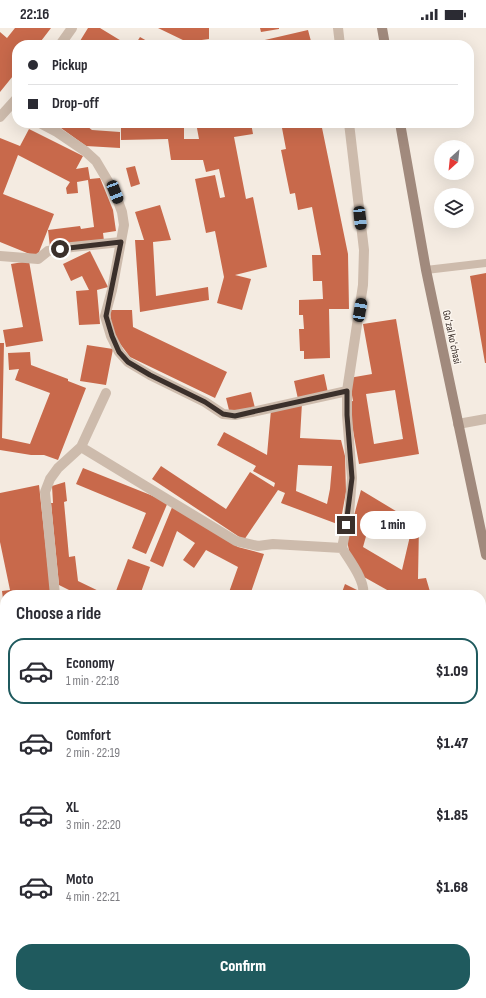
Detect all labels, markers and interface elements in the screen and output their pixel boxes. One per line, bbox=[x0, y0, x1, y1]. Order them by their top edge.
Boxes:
text: 22:16 bbox=[20, 5, 49, 24]
text: Pickup bbox=[52, 56, 88, 75]
text: Drop-off bbox=[52, 94, 99, 113]
north arrow bbox=[434, 140, 474, 180]
map controls bbox=[434, 140, 474, 228]
car bbox=[105, 179, 125, 205]
button: layers bbox=[434, 188, 474, 228]
car bbox=[353, 205, 367, 231]
route start bbox=[51, 240, 69, 258]
car bbox=[352, 297, 368, 323]
street label: Goʻzal koʻchasi bbox=[440, 309, 464, 365]
callout: 1 min bbox=[360, 511, 426, 539]
route end bbox=[337, 516, 355, 534]
text: 1 min bbox=[381, 517, 405, 533]
text: Choose a ride bbox=[16, 603, 101, 624]
icon: car bbox=[18, 653, 54, 689]
text: Economy bbox=[66, 654, 115, 673]
text: $1.09 bbox=[436, 662, 468, 681]
text: 1 min · 22:18 bbox=[66, 673, 119, 689]
icon: car bbox=[18, 725, 54, 761]
text: Comfort bbox=[66, 726, 111, 745]
text: $1.47 bbox=[436, 734, 468, 753]
text: 2 min · 22:19 bbox=[66, 745, 120, 761]
icon: car bbox=[18, 797, 54, 833]
text: XL bbox=[66, 798, 79, 817]
text: $1.85 bbox=[436, 806, 468, 825]
text: 3 min · 22:20 bbox=[66, 817, 121, 833]
icon: car bbox=[18, 869, 54, 905]
text: Moto bbox=[66, 870, 93, 889]
text: $1.68 bbox=[436, 878, 468, 897]
text: 4 min · 22:21 bbox=[66, 889, 120, 905]
button: Confirm bbox=[16, 944, 470, 990]

